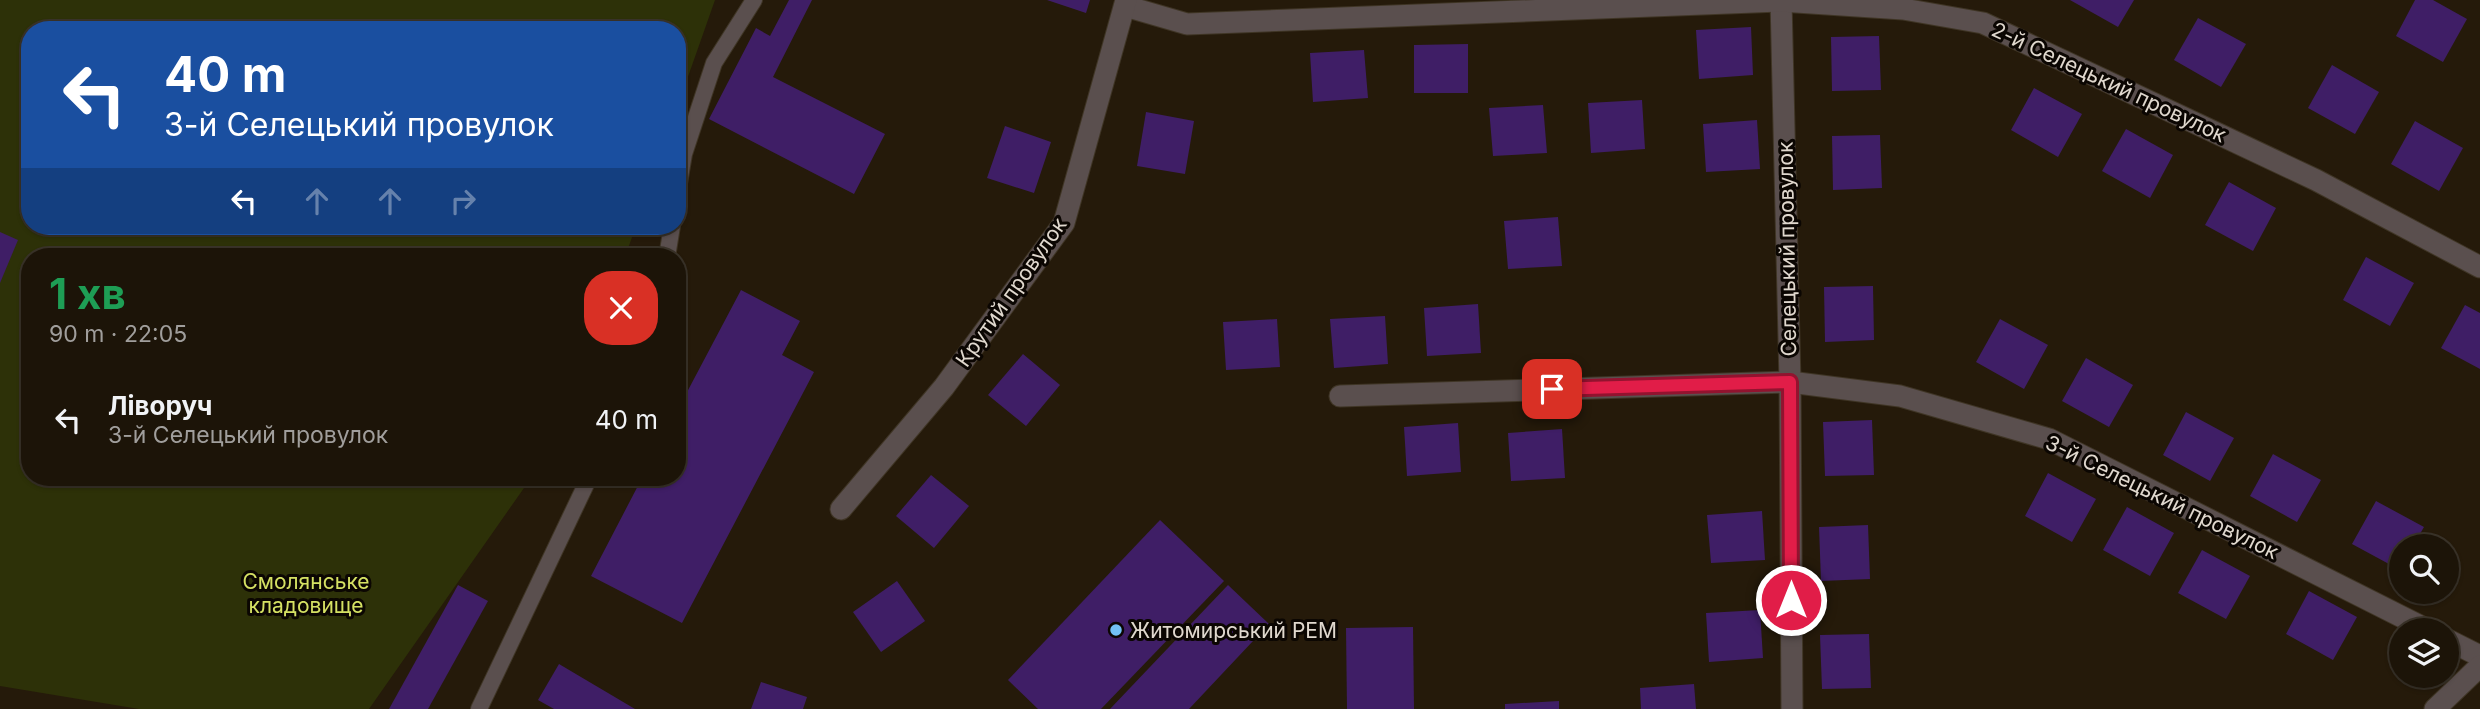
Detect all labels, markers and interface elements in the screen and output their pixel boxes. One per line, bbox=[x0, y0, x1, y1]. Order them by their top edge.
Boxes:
street label: 2-й Селецький провулок bbox=[1988, 17, 2231, 148]
text: 40 m bbox=[164, 45, 287, 104]
icon: left bbox=[49, 49, 140, 140]
text: 3-й Селецький провулок bbox=[164, 105, 554, 144]
street label: Селецький провулок bbox=[1773, 141, 1801, 357]
icon: left bbox=[225, 182, 263, 220]
icon: ahead bbox=[298, 182, 336, 220]
icon: ahead bbox=[371, 182, 409, 220]
icon: right bbox=[444, 182, 482, 220]
street label: Крутий провулок bbox=[950, 212, 1072, 371]
text: 1 хв bbox=[49, 268, 126, 319]
button: close bbox=[584, 271, 658, 345]
text: 90 m · 22:05 bbox=[49, 320, 187, 348]
pin bbox=[1522, 359, 1582, 419]
icon: arrive bbox=[1533, 370, 1571, 408]
text: Ліворуч bbox=[108, 390, 212, 421]
icon: left bbox=[49, 401, 87, 439]
text: 40 m bbox=[595, 404, 658, 435]
text: 3-й Селецький провулок bbox=[108, 421, 388, 449]
street label: 3-й Селецький провулок bbox=[2042, 430, 2283, 565]
map controls bbox=[2389, 534, 2459, 688]
button: search bbox=[2389, 534, 2459, 604]
position arrow bbox=[1754, 563, 1828, 637]
park label: Смолянське кладовище bbox=[242, 569, 370, 618]
place label: Житомирський РЕМ bbox=[1130, 618, 1337, 643]
button: layers bbox=[2389, 618, 2459, 688]
marker: Житомирський РЕМ bbox=[1108, 622, 1124, 638]

